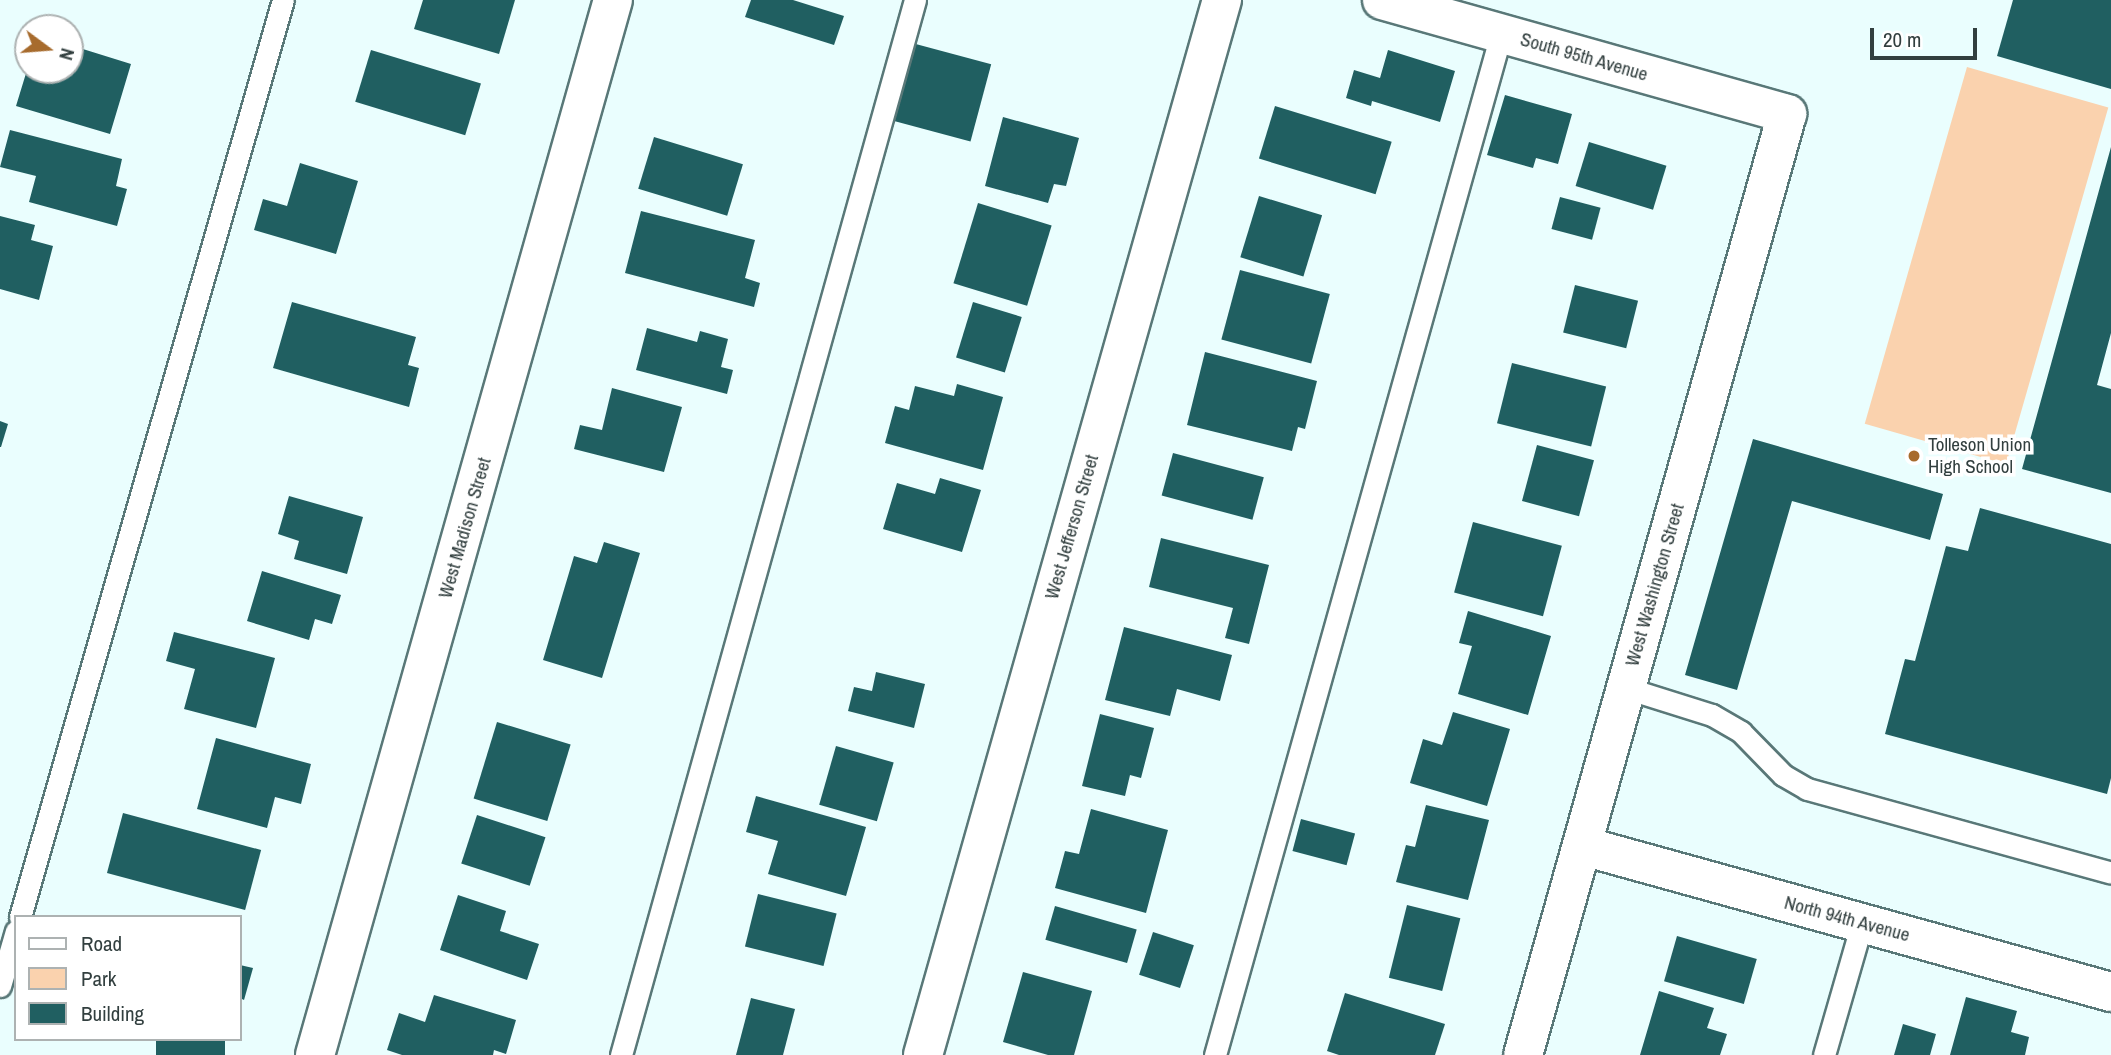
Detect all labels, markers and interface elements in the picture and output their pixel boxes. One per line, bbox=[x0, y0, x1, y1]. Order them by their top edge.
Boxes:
north arrow bbox=[14, 14, 84, 84]
scale bar bbox=[1873, 14, 1980, 58]
text: 20 m bbox=[1883, 25, 1921, 54]
street label: South 95th Avenue bbox=[1517, 28, 1651, 86]
text: N bbox=[53, 45, 81, 63]
place label: Tolleson Union High School bbox=[1928, 434, 2031, 478]
marker: Tolleson Union High School bbox=[1906, 448, 1922, 464]
street label: West Jefferson Street bbox=[1040, 452, 1104, 602]
street label: West Madison Street bbox=[434, 455, 496, 601]
street label: West Washington Street bbox=[1621, 501, 1689, 669]
street label: North 94th Avenue bbox=[1781, 891, 1913, 947]
legend bbox=[14, 915, 242, 1041]
text: Road bbox=[81, 929, 122, 958]
text: Park bbox=[81, 964, 116, 993]
text: Building bbox=[81, 999, 144, 1028]

